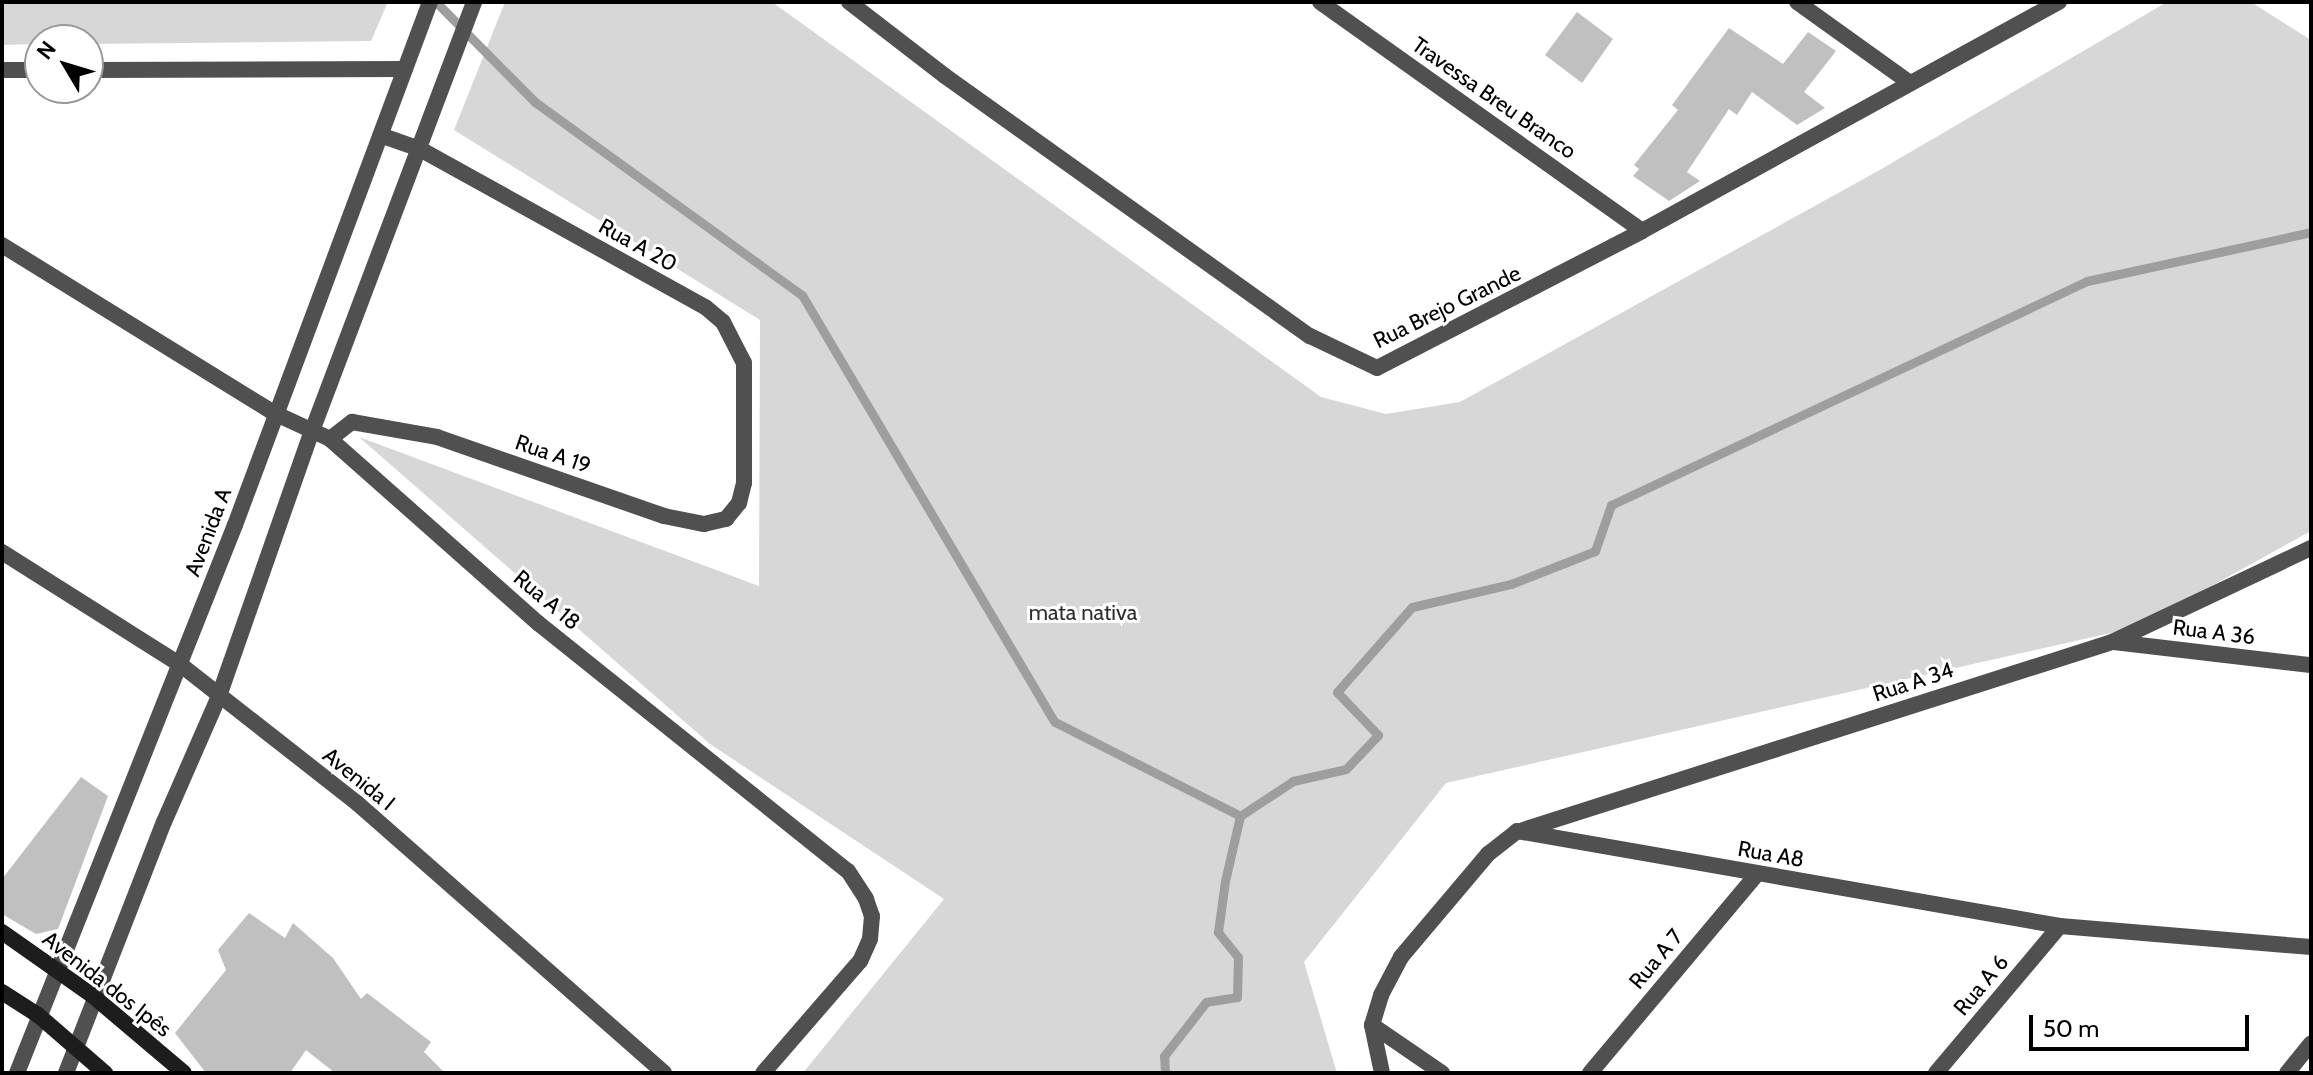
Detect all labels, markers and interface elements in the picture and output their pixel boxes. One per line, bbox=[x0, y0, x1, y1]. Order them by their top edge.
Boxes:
north arrow bbox=[24, 24, 104, 104]
street label: Travessa Breu Branco bbox=[1407, 31, 1581, 165]
text: N bbox=[31, 36, 62, 65]
street label: Rua A 20 bbox=[594, 213, 682, 277]
street label: Rua Brejo Grande bbox=[1369, 260, 1525, 354]
street label: Rua A 19 bbox=[512, 429, 594, 479]
street label: Avenida A bbox=[179, 484, 237, 580]
street label: Rua A 18 bbox=[508, 564, 586, 636]
park label: mata nativa bbox=[1029, 600, 1137, 626]
street label: Rua A 36 bbox=[2171, 614, 2257, 650]
street label: Rua A 34 bbox=[1869, 657, 1957, 707]
street label: Avenida I bbox=[318, 742, 400, 816]
street label: Rua A8 bbox=[1736, 835, 1806, 873]
street label: Rua A 7 bbox=[1624, 924, 1688, 994]
street label: Avenida dos Ipês bbox=[38, 926, 176, 1042]
street label: Rua A 6 bbox=[1948, 949, 2014, 1021]
scale bar bbox=[2033, 999, 2253, 1049]
text: 50 m bbox=[2043, 1014, 2099, 1043]

